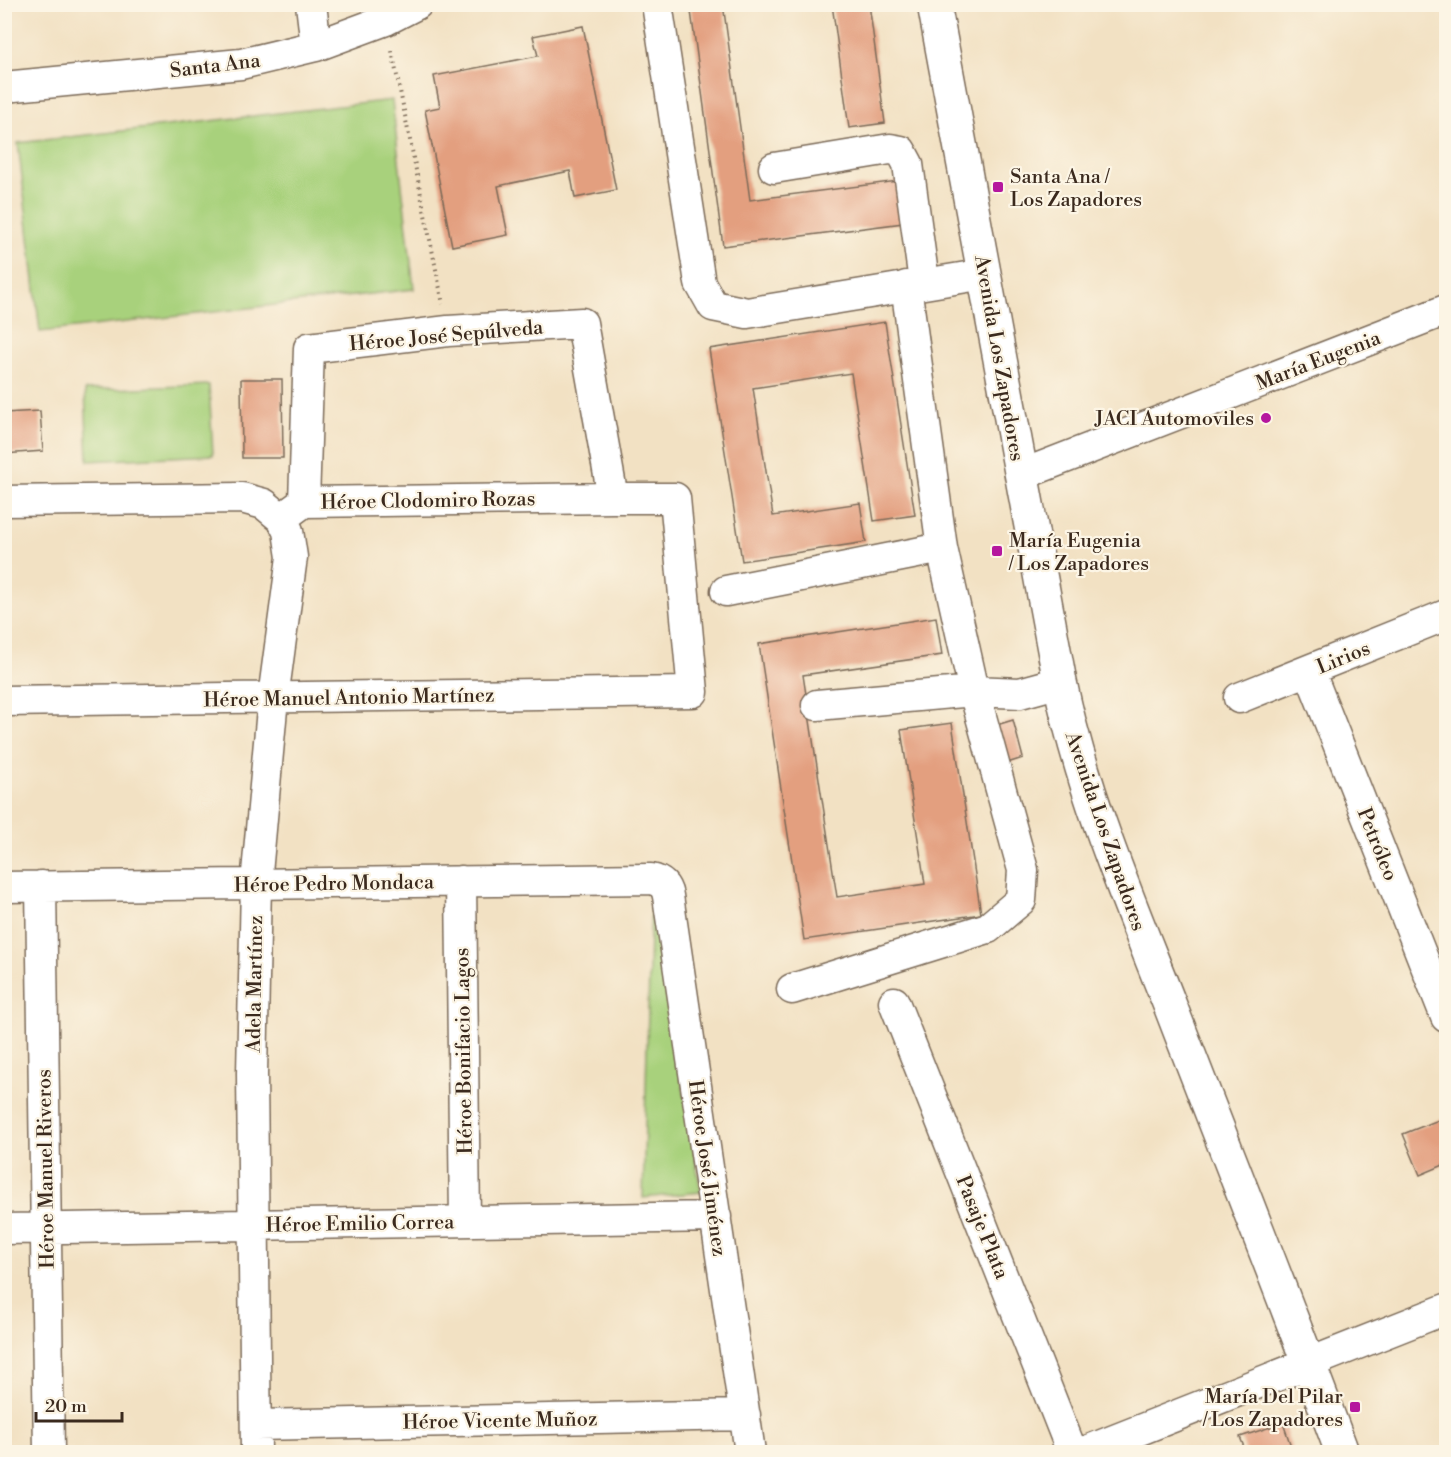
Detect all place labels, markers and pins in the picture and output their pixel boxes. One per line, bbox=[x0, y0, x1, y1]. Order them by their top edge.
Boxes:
place label: Santa Ana / Los Zapadores bbox=[1010, 165, 1142, 213]
marker: Santa Ana / Los Zapadores bbox=[991, 180, 1005, 194]
place label: JACI Automoviles bbox=[1094, 407, 1254, 432]
marker: JACI Automoviles bbox=[1259, 411, 1273, 425]
place label: María Eugenia / Los Zapadores bbox=[1008, 529, 1149, 577]
marker: María Eugenia / Los Zapadores bbox=[990, 544, 1004, 558]
place label: María Del Pilar / Los Zapadores bbox=[1202, 1385, 1343, 1433]
marker: María Del Pilar / Los Zapadores bbox=[1348, 1400, 1362, 1414]

